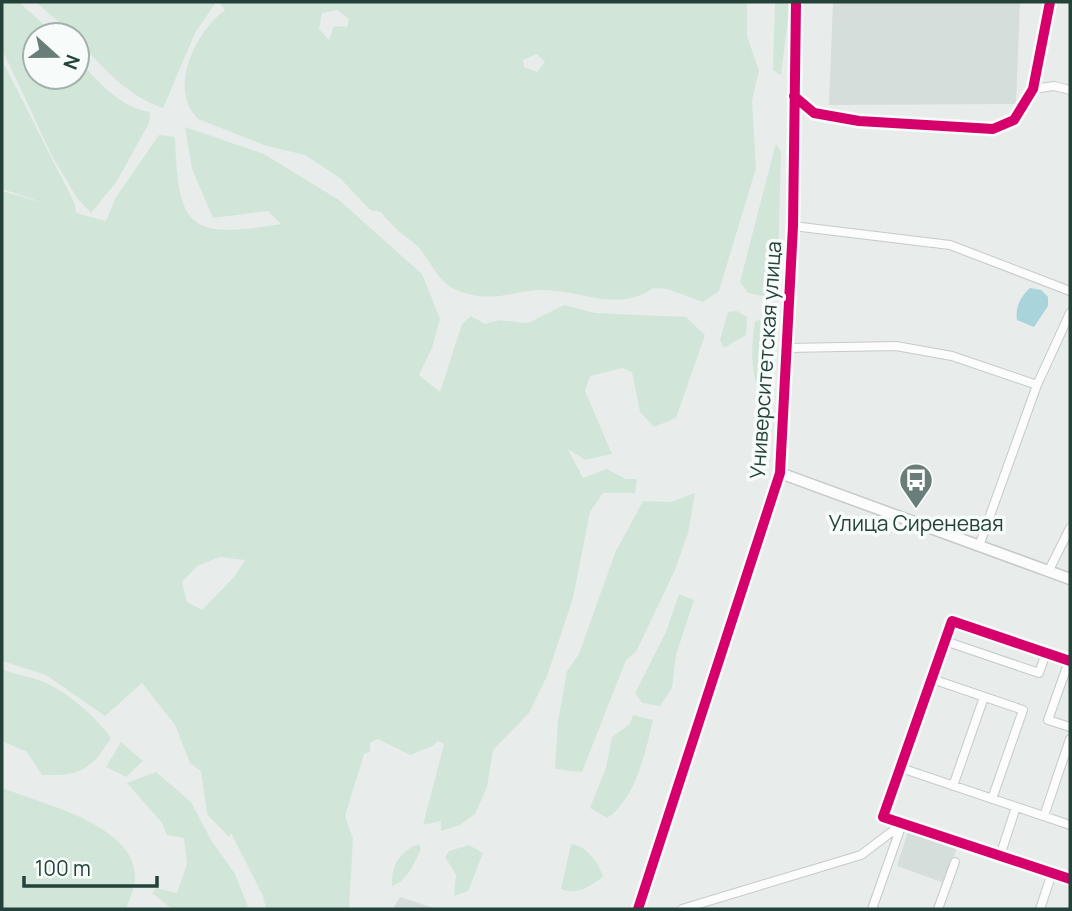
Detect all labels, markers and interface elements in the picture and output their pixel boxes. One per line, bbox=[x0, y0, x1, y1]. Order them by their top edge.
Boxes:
north arrow bbox=[21, 21, 91, 91]
text: N bbox=[57, 51, 86, 73]
street label: Университетская улица bbox=[743, 240, 787, 480]
bus stop icon: Улица Сиреневая bbox=[897, 461, 935, 510]
place label: Улица Сиреневая bbox=[828, 509, 1004, 537]
scale bar bbox=[24, 844, 158, 888]
text: 100 m bbox=[35, 854, 91, 882]

